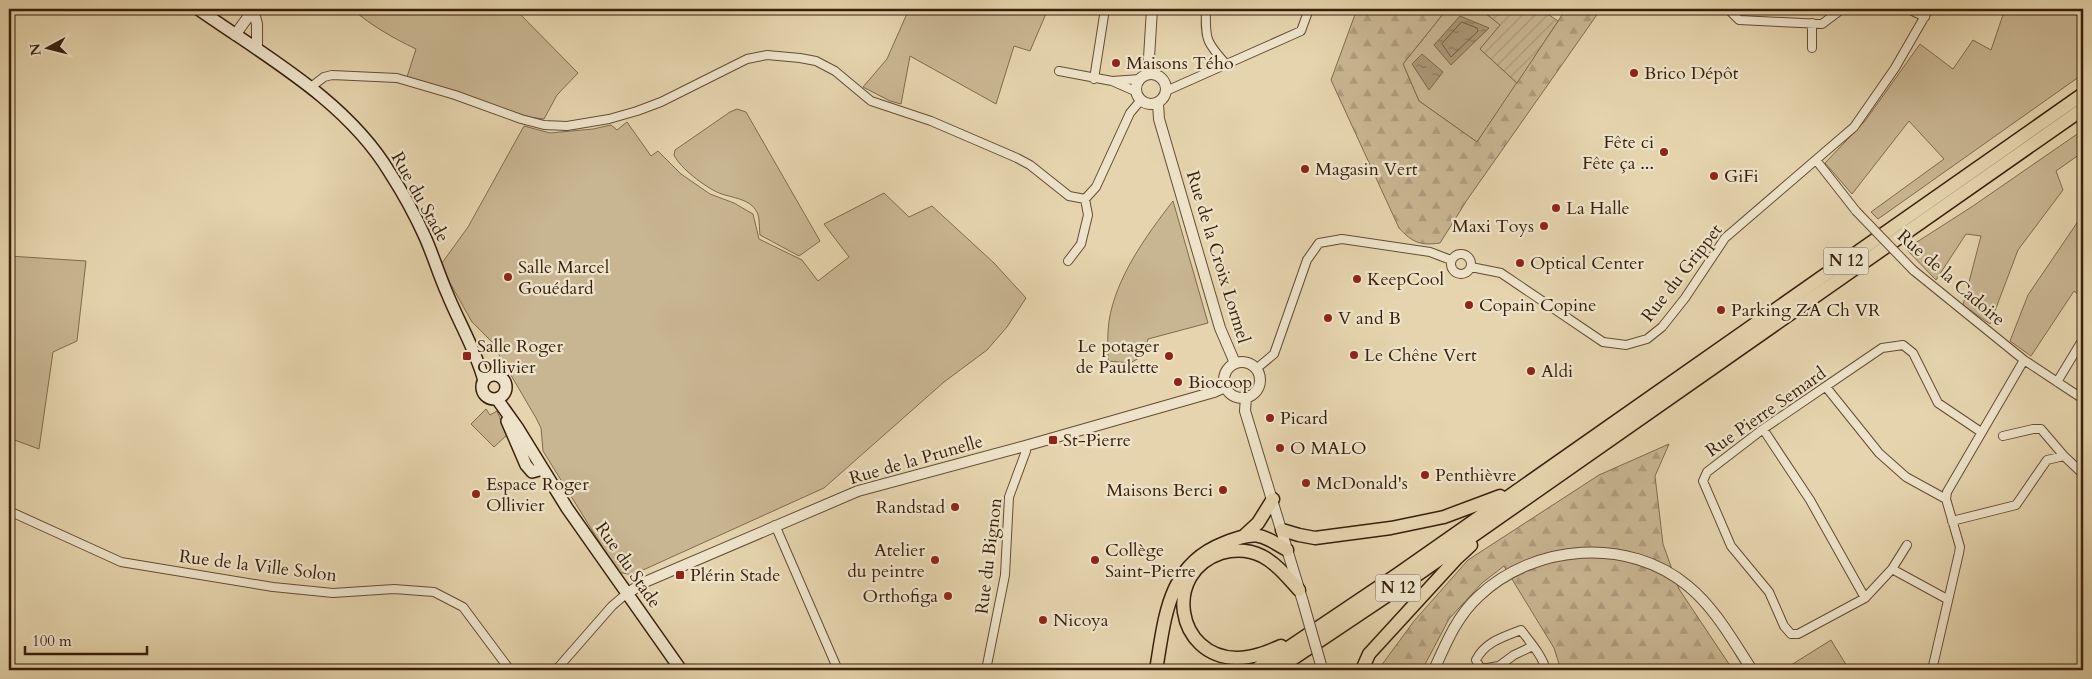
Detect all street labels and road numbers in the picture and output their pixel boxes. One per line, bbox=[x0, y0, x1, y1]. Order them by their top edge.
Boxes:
street label: Rue du Stade bbox=[385, 147, 455, 247]
street label: Rue de la Croix Lormel bbox=[1180, 168, 1256, 347]
street label: Rue du Grippet bbox=[1636, 218, 1729, 327]
street label: Rue de la Cadoire bbox=[1892, 224, 2010, 332]
road number: N 12 bbox=[1824, 248, 1868, 274]
street label: Rue Pierre Semard bbox=[1701, 361, 1832, 463]
street label: Rue de la Prunelle bbox=[846, 429, 986, 491]
street label: Rue du Bignon bbox=[969, 496, 1009, 616]
street label: Rue du Stade bbox=[589, 517, 667, 613]
street label: Rue de la Ville Solon bbox=[178, 544, 339, 588]
road number: N 12 bbox=[1376, 574, 1420, 602]

